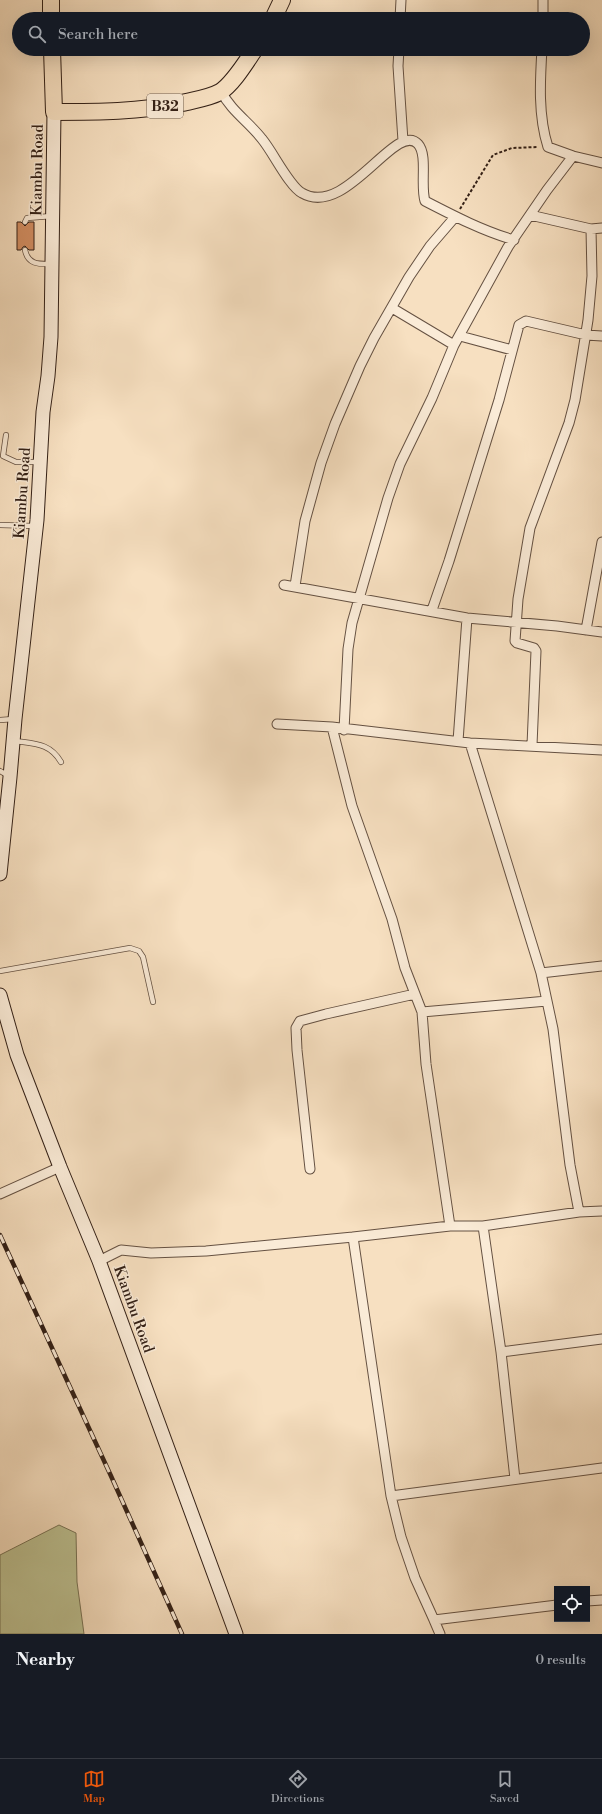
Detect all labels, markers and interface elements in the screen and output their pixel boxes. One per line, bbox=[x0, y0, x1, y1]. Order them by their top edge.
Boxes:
search box bbox=[12, 12, 590, 56]
icon: search bbox=[26, 23, 48, 45]
text: Search here bbox=[58, 25, 138, 44]
road number: B32 bbox=[147, 94, 183, 118]
street label: Kiambu Road bbox=[27, 124, 48, 216]
street label: Kiambu Road bbox=[10, 446, 35, 539]
street label: Kiambu Road bbox=[109, 1263, 158, 1356]
map controls bbox=[554, 1586, 590, 1622]
button: locate bbox=[554, 1586, 590, 1622]
text: Nearby bbox=[16, 1649, 75, 1671]
text: 0 results bbox=[535, 1652, 586, 1668]
tab: Map bbox=[83, 1768, 105, 1806]
tab: Directions bbox=[271, 1768, 324, 1806]
tab: Saved bbox=[490, 1768, 519, 1806]

